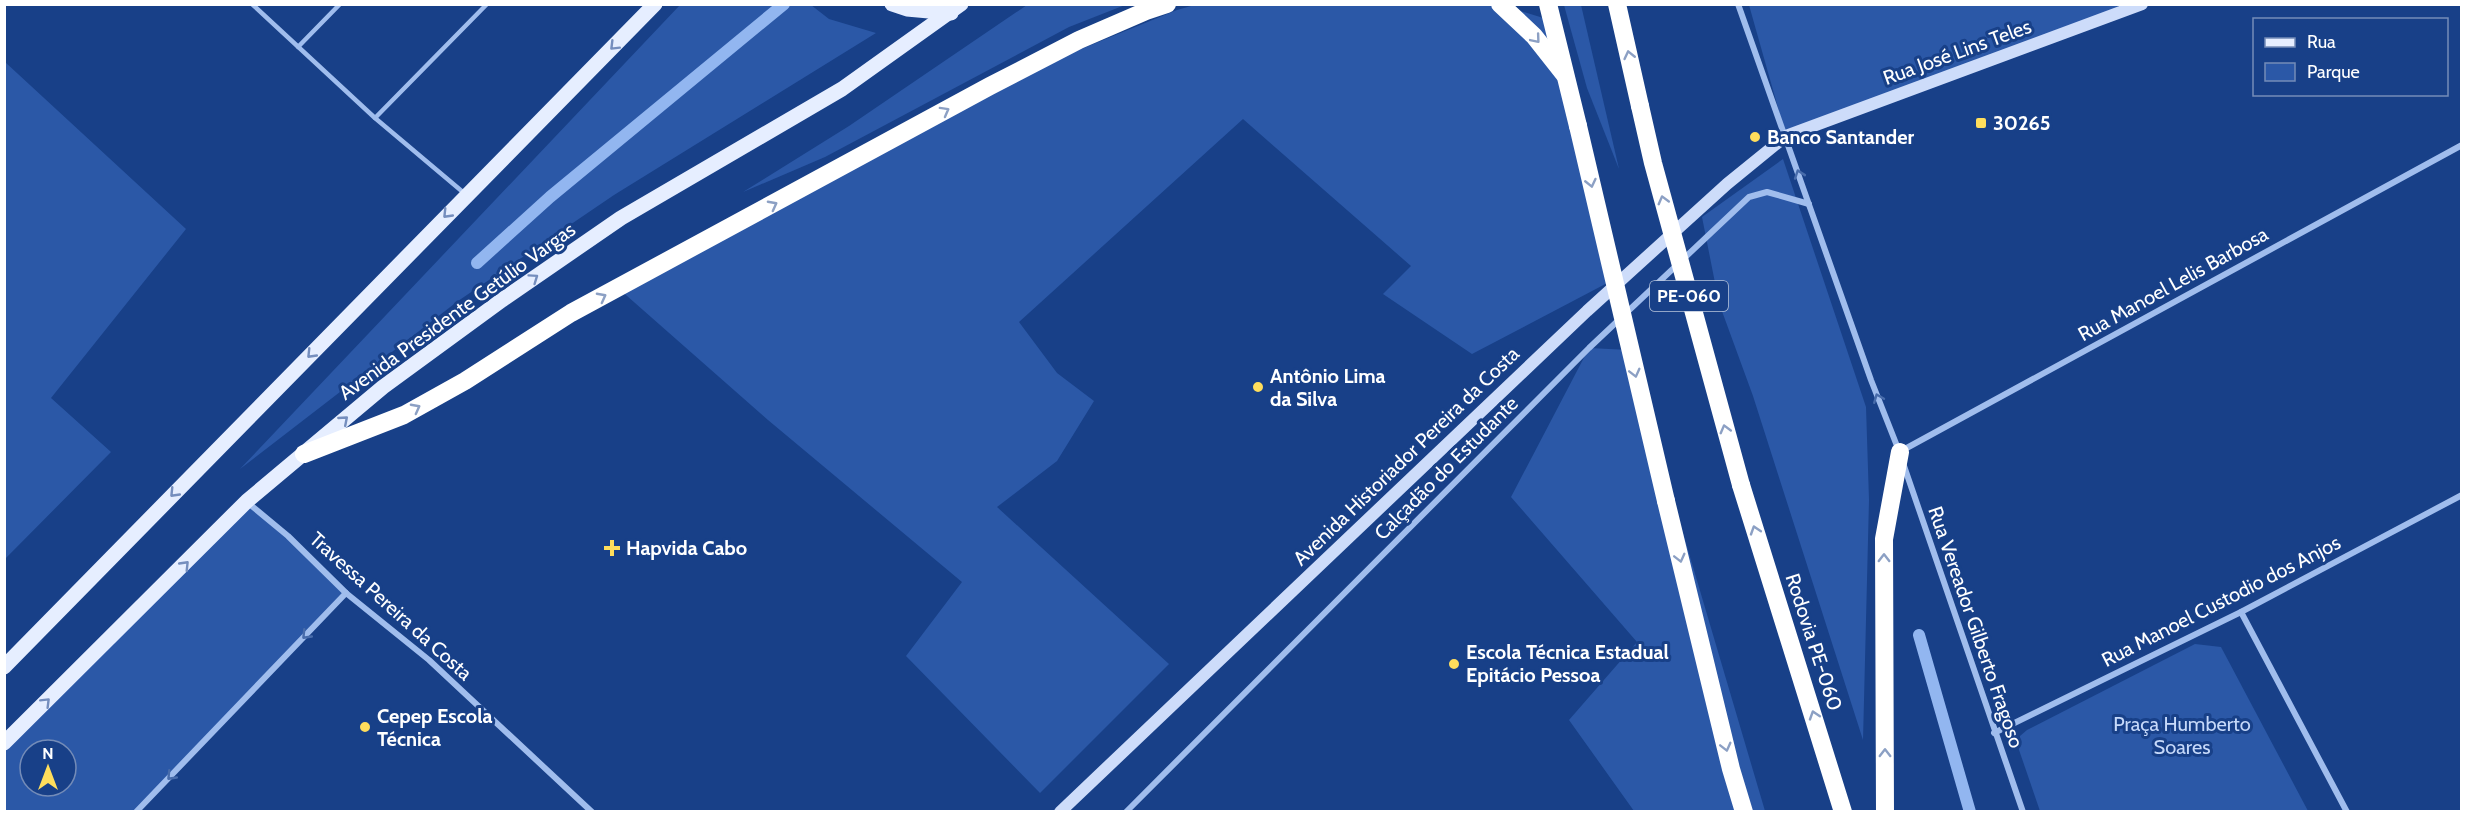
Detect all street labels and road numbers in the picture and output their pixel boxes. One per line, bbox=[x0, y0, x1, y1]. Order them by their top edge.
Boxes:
street label: Rua José Lins Teles bbox=[1880, 14, 2034, 90]
street label: Avenida Presidente Getúlio Vargas bbox=[334, 217, 580, 405]
street label: Rua Manoel Lelis Barbosa bbox=[2074, 222, 2272, 346]
road number: PE-060 bbox=[1650, 281, 1728, 311]
street label: Avenida Historiador Pereira da Costa bbox=[1288, 341, 1524, 570]
street label: Calçadão do Estudante bbox=[1369, 391, 1523, 545]
street label: Rua Vereador Gilberto Fragoso bbox=[1923, 503, 2029, 751]
street label: Travessa Pereira da Costa bbox=[305, 527, 477, 685]
street label: Rua Manoel Custodio dos Anjos bbox=[2098, 530, 2344, 672]
street label: Rodovia PE-060 bbox=[1781, 570, 1847, 714]

